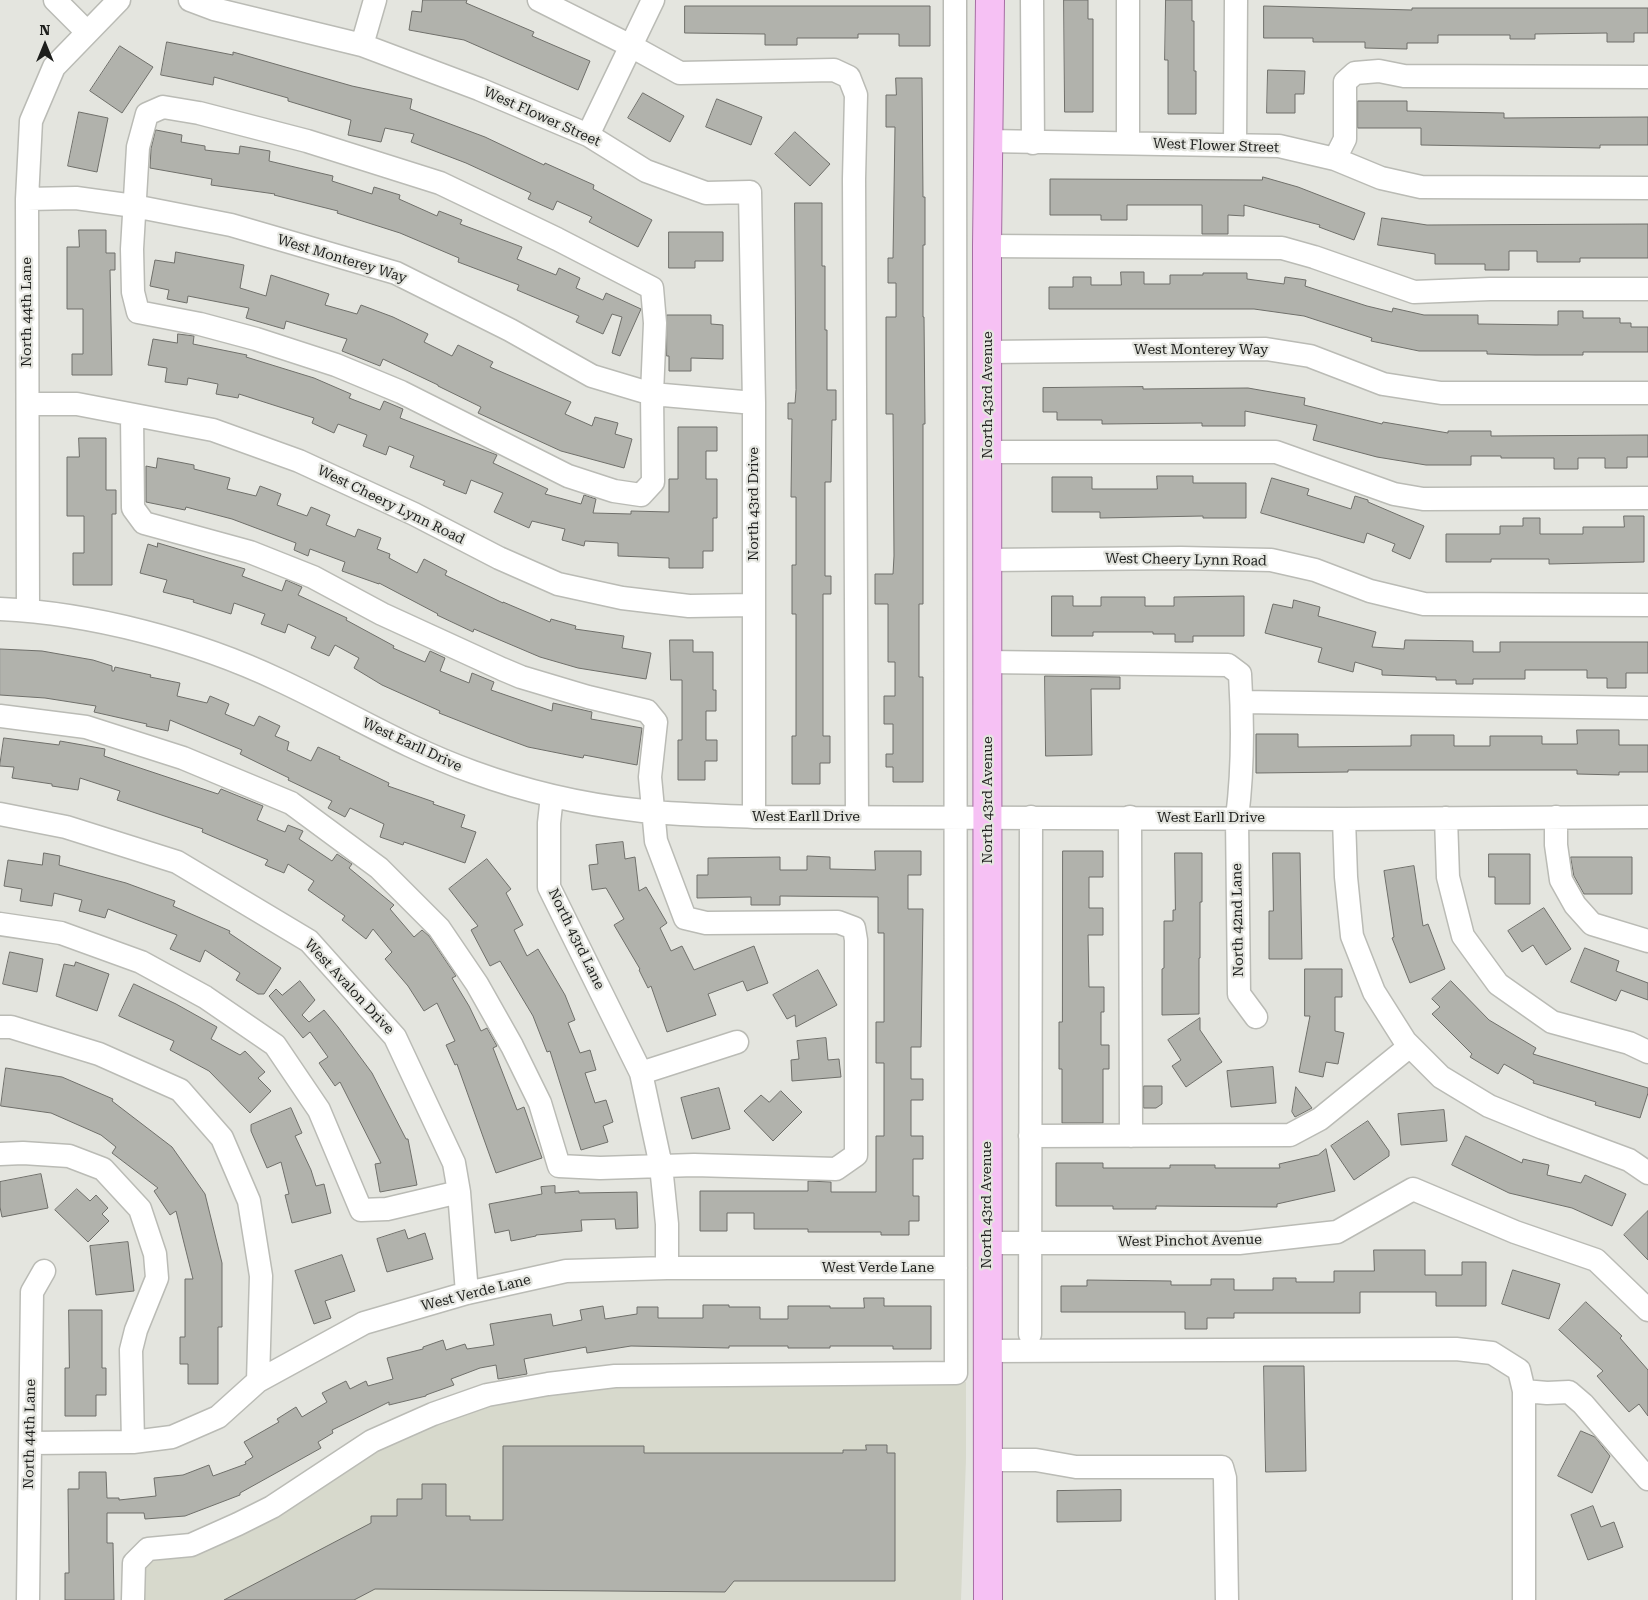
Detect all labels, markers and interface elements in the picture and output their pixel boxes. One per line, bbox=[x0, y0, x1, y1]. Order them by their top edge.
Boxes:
north arrow bbox=[20, 20, 70, 70]
text: N bbox=[40, 22, 50, 38]
street label: West Flower Street bbox=[481, 84, 603, 150]
street label: West Flower Street bbox=[1153, 135, 1279, 157]
street label: West Monterey Way bbox=[275, 231, 409, 287]
street label: North 44th Lane bbox=[19, 257, 35, 367]
street label: North 43rd Avenue bbox=[980, 331, 996, 459]
street label: West Monterey Way bbox=[1134, 342, 1268, 358]
street label: North 43rd Drive bbox=[746, 447, 762, 561]
street label: West Cheery Lynn Road bbox=[315, 462, 467, 548]
street label: West Cheery Lynn Road bbox=[1105, 550, 1267, 570]
street label: West Earll Drive bbox=[360, 715, 464, 775]
street label: North 43rd Avenue bbox=[980, 736, 996, 864]
street label: West Earll Drive bbox=[752, 809, 860, 825]
street label: West Earll Drive bbox=[1157, 810, 1265, 826]
street label: North 42nd Lane bbox=[1229, 863, 1247, 977]
street label: North 43rd Lane bbox=[544, 886, 608, 992]
street label: West Avalon Drive bbox=[301, 936, 397, 1038]
street label: North 43rd Avenue bbox=[979, 1141, 995, 1269]
street label: West Pinchot Avenue bbox=[1118, 1231, 1262, 1251]
street label: West Verde Lane bbox=[822, 1260, 934, 1276]
street label: West Verde Lane bbox=[419, 1271, 533, 1315]
street label: North 44th Lane bbox=[21, 1379, 39, 1489]

